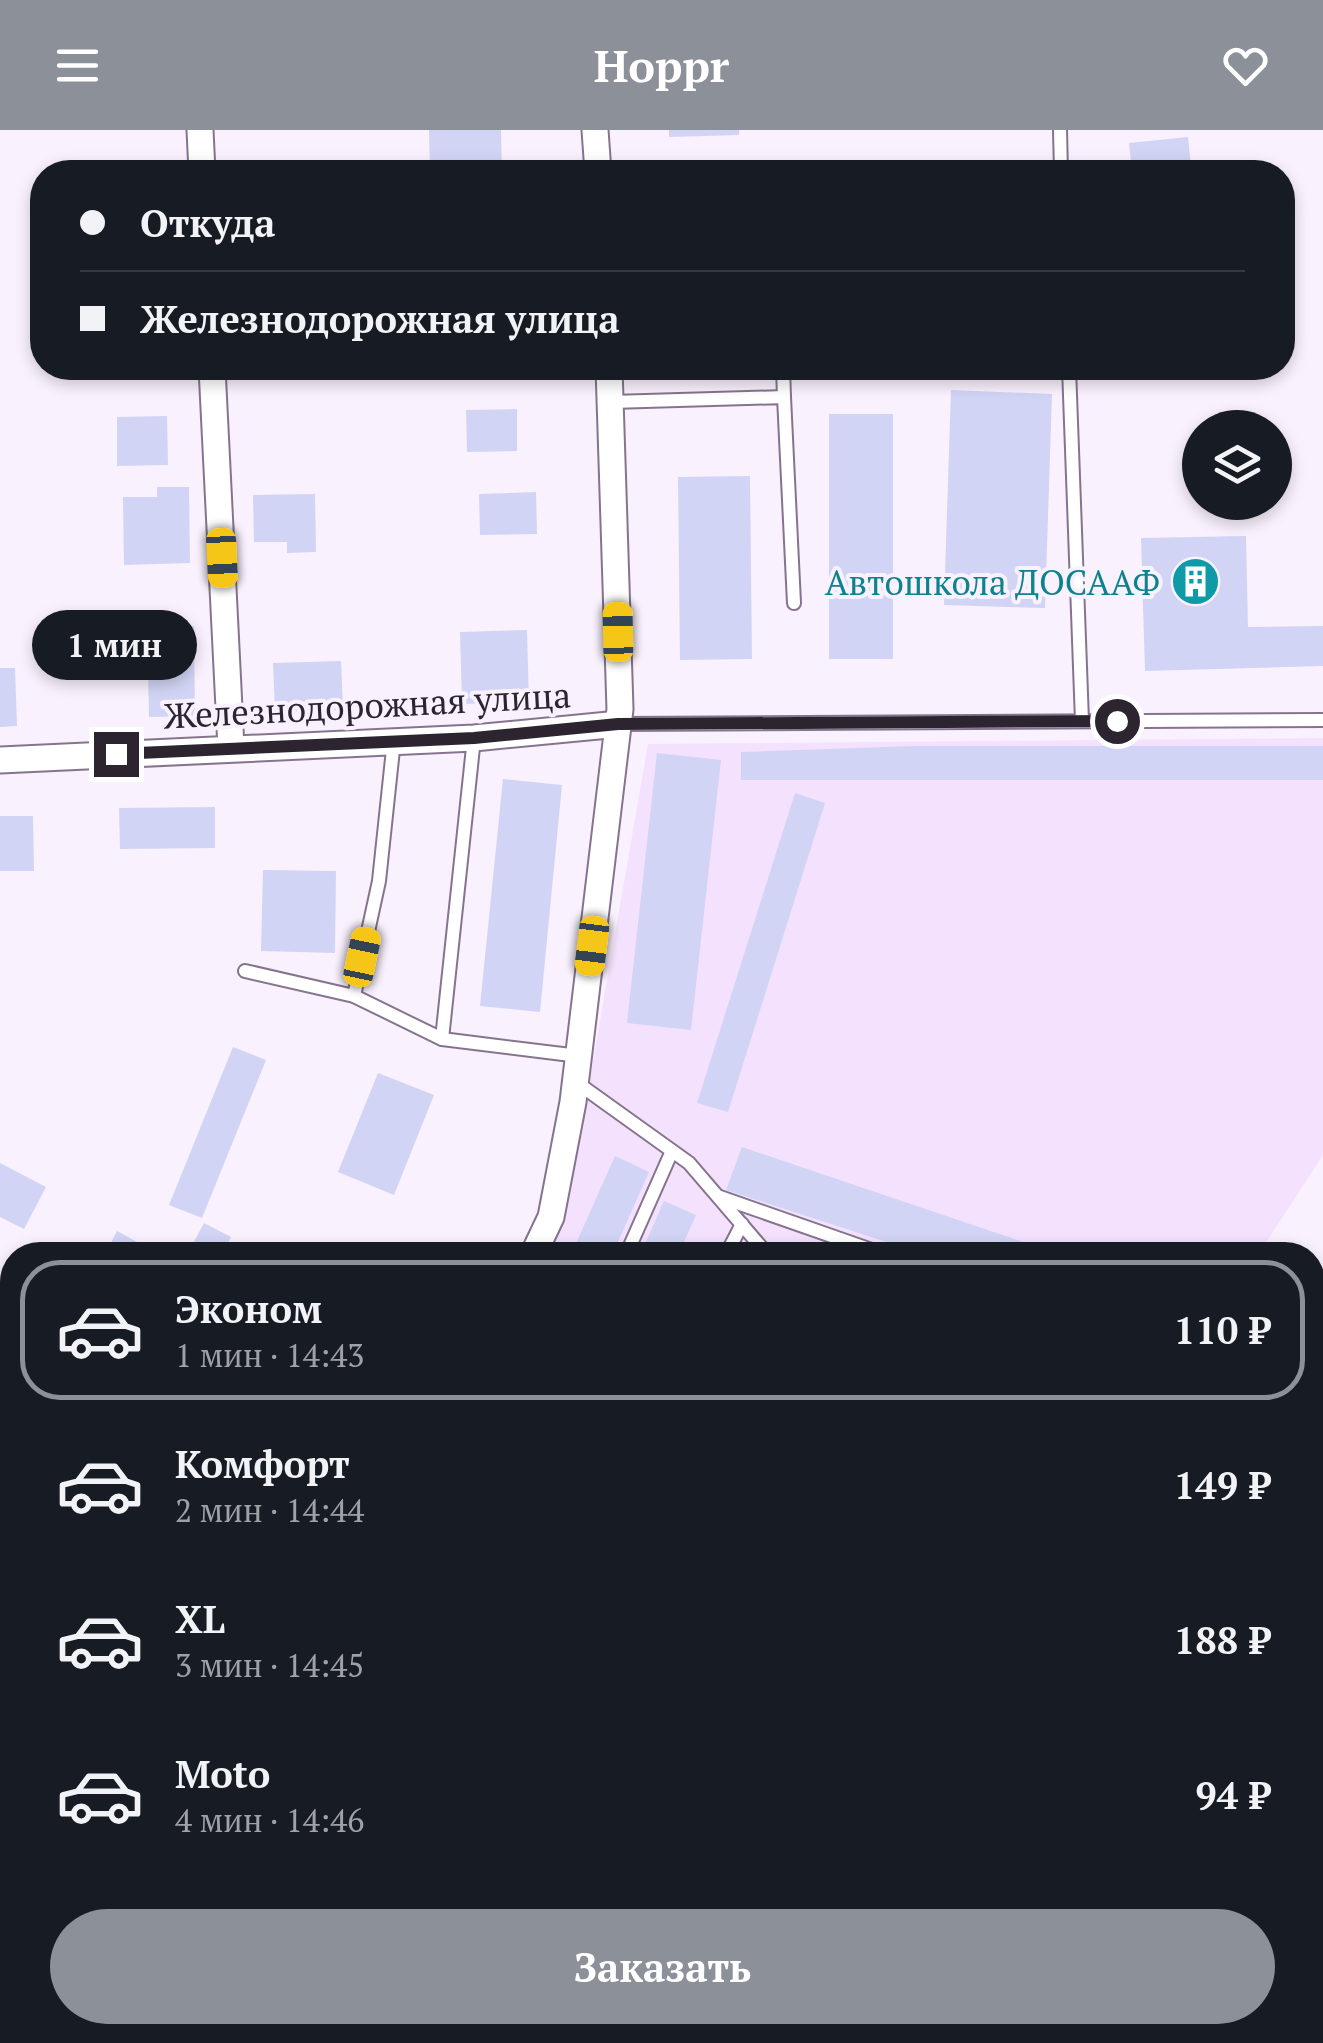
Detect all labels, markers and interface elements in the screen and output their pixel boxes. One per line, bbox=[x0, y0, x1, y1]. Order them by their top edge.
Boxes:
text: Hoppr bbox=[594, 35, 729, 95]
icon: menu bbox=[50, 38, 105, 93]
icon: heart bbox=[1218, 38, 1273, 93]
text: Откуда bbox=[140, 198, 275, 248]
text: Железнодорожная улица bbox=[140, 294, 620, 344]
map controls bbox=[1182, 410, 1292, 520]
button: layers bbox=[1182, 410, 1292, 520]
car bbox=[205, 527, 239, 589]
building icon: Автошкола ДОСААФ bbox=[1169, 556, 1221, 608]
place label: Автошкола ДОСААФ bbox=[825, 559, 1160, 605]
car bbox=[602, 602, 634, 662]
callout: 1 мин bbox=[34, 609, 198, 679]
text: 1 мин bbox=[67, 624, 162, 666]
street label: Железнодорожная улица bbox=[162, 671, 572, 739]
route start bbox=[1095, 699, 1140, 744]
route end bbox=[94, 732, 139, 777]
car bbox=[573, 914, 611, 978]
car bbox=[341, 925, 383, 989]
text: Эконом bbox=[175, 1284, 322, 1334]
icon: car bbox=[55, 1285, 145, 1375]
text: 110 ₽ bbox=[1174, 1305, 1270, 1355]
text: 1 мин · 14:43 bbox=[175, 1334, 364, 1376]
text: Комфорт bbox=[175, 1439, 350, 1489]
icon: car bbox=[55, 1440, 145, 1530]
text: 149 ₽ bbox=[1174, 1460, 1270, 1510]
text: 2 мин · 14:44 bbox=[175, 1489, 364, 1531]
text: XL bbox=[175, 1594, 225, 1644]
icon: car bbox=[55, 1595, 145, 1685]
text: 188 ₽ bbox=[1174, 1615, 1270, 1665]
text: 3 мин · 14:45 bbox=[175, 1644, 364, 1686]
text: Moto bbox=[175, 1749, 270, 1799]
icon: car bbox=[55, 1750, 145, 1840]
text: 94 ₽ bbox=[1195, 1770, 1270, 1820]
text: 4 мин · 14:46 bbox=[175, 1799, 364, 1841]
button: Заказать bbox=[50, 1909, 1275, 2024]

